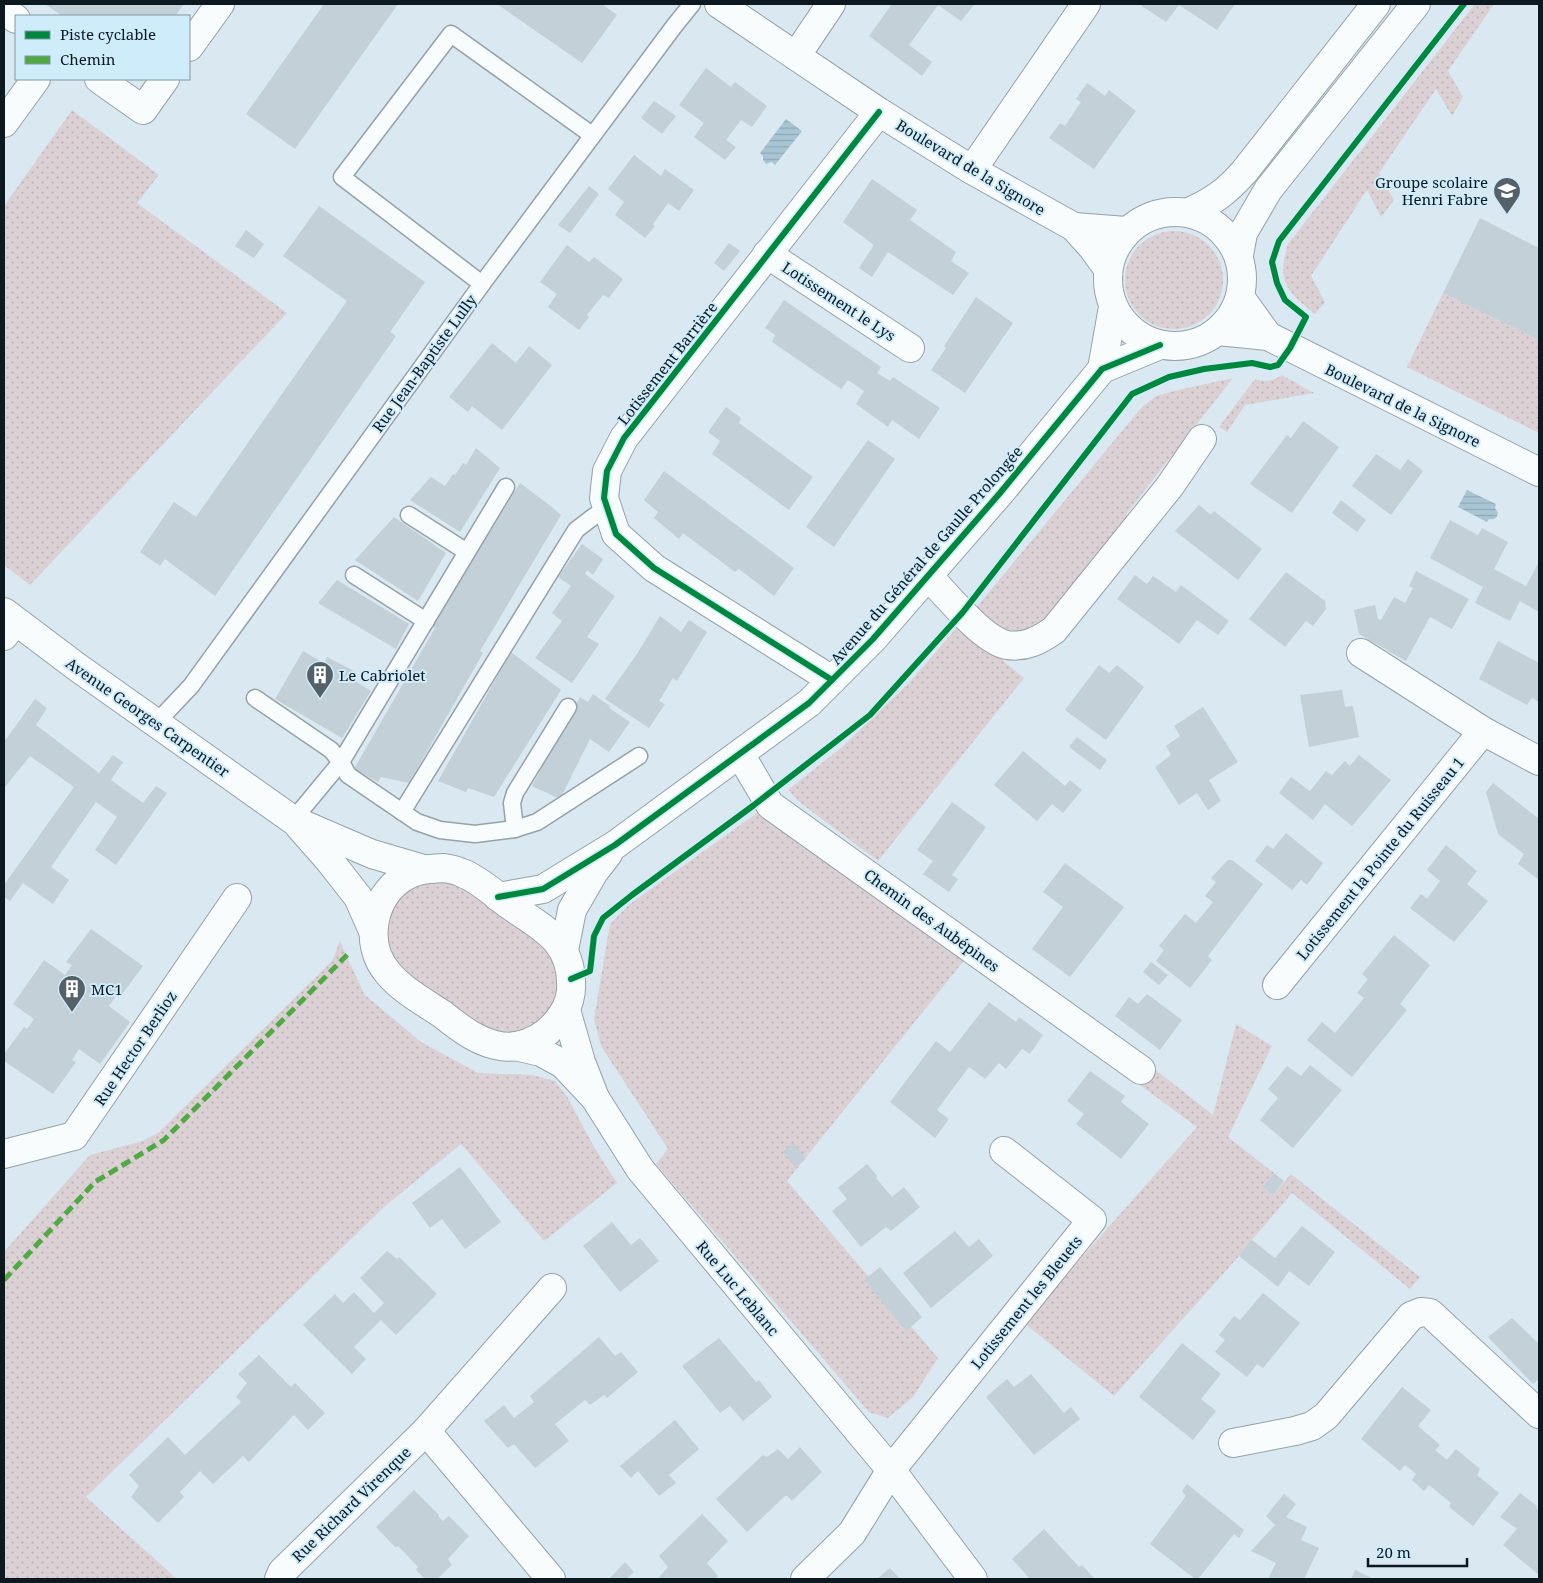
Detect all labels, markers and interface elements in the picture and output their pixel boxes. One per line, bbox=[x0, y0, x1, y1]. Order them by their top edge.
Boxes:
legend bbox=[15, 15, 190, 80]
text: Piste cyclable bbox=[60, 24, 156, 44]
text: Chemin bbox=[60, 49, 116, 69]
street label: Boulevard de la Signore bbox=[893, 115, 1049, 219]
place label: Groupe scolaire Henri Fabre bbox=[1375, 172, 1488, 209]
school or university icon: Groupe scolaire Henri Fabre bbox=[1492, 176, 1522, 215]
street label: Lotissement le Lys bbox=[778, 257, 900, 345]
street label: Rue Jean-Baptiste Lully bbox=[367, 290, 481, 436]
street label: Lotissement Barrière bbox=[613, 297, 721, 429]
street label: Boulevard de la Signore bbox=[1322, 359, 1484, 451]
street label: Avenue du Général de Gaulle Prolongée bbox=[826, 442, 1026, 668]
street label: Avenue Georges Carpentier bbox=[62, 653, 234, 781]
building icon: Le Cabriolet bbox=[305, 660, 335, 699]
place label: Le Cabriolet bbox=[339, 665, 426, 685]
street label: Lotissement la Pointe du Ruisseau 1 bbox=[1292, 752, 1468, 964]
street label: Chemin des Aubépines bbox=[860, 864, 1004, 976]
building icon: MC1 bbox=[57, 974, 87, 1013]
place label: MC1 bbox=[91, 979, 123, 999]
street label: Rue Hector Berlioz bbox=[89, 987, 181, 1109]
street label: Lotissement les Bleuets bbox=[966, 1231, 1086, 1373]
street label: Rue Luc Leblanc bbox=[692, 1236, 784, 1340]
street label: Rue Richard Virenque bbox=[287, 1442, 415, 1566]
scale bar bbox=[1368, 1536, 1467, 1568]
text: 20 m bbox=[1376, 1542, 1411, 1562]

